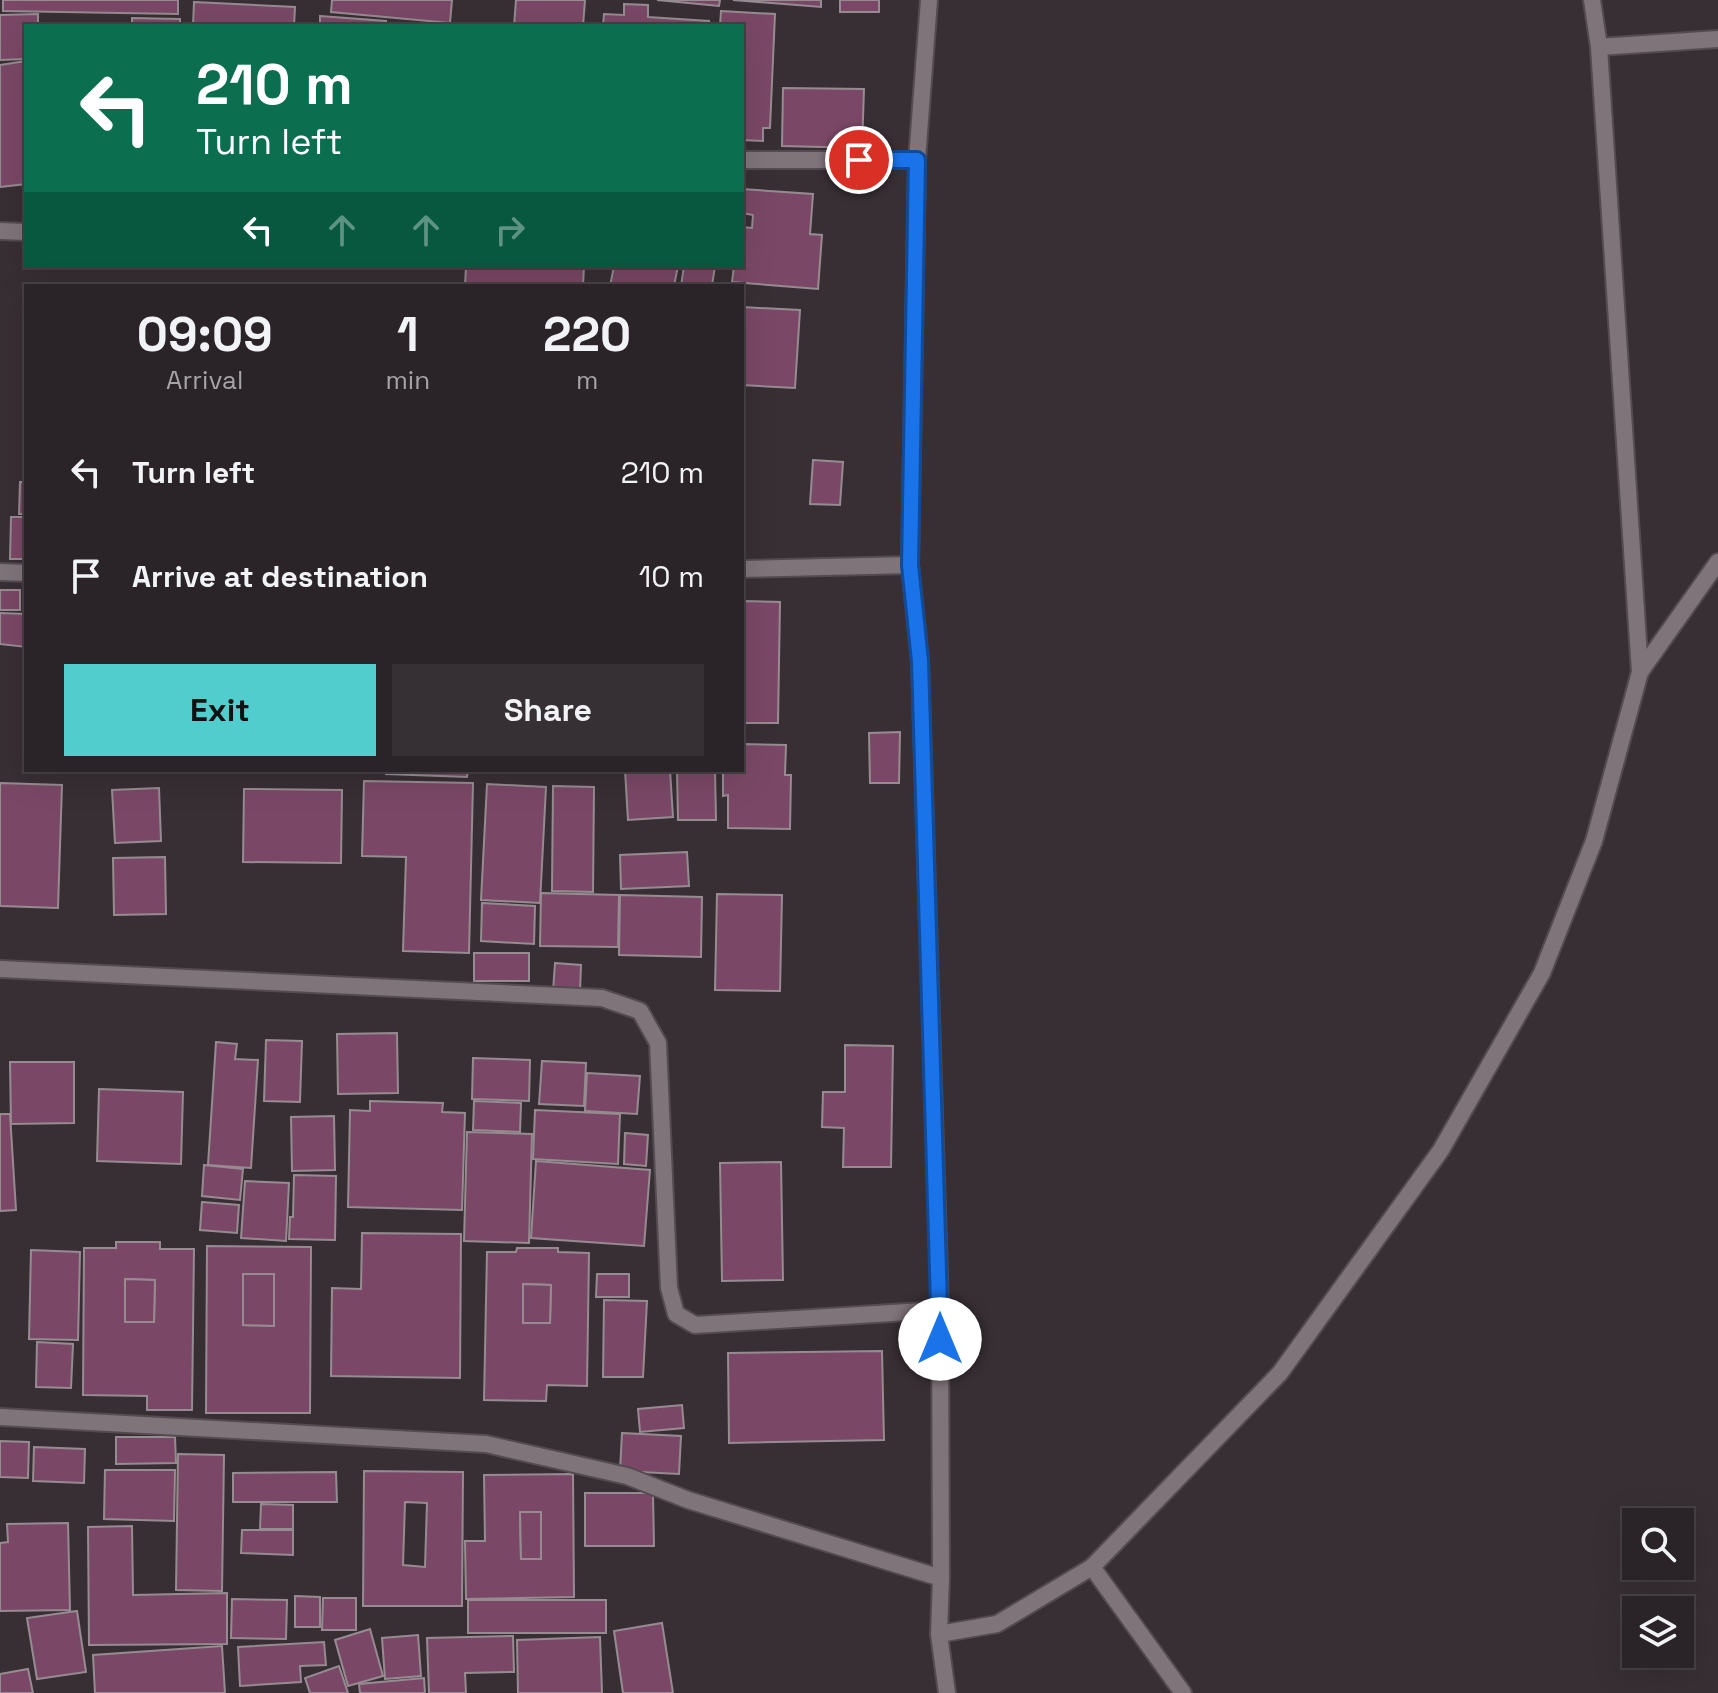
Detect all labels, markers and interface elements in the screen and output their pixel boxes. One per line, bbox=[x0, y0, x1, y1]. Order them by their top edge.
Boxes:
text: 210 m bbox=[196, 49, 353, 120]
icon: left bbox=[64, 56, 168, 160]
text: Turn left bbox=[196, 119, 343, 165]
pin bbox=[825, 126, 893, 194]
icon: arrive bbox=[837, 138, 881, 182]
icon: left bbox=[236, 208, 280, 252]
icon: ahead bbox=[320, 208, 364, 252]
icon: ahead bbox=[404, 208, 448, 252]
icon: right bbox=[488, 208, 532, 252]
text: 09:09 bbox=[137, 304, 273, 365]
text: 1 bbox=[397, 304, 419, 365]
text: 220 bbox=[543, 304, 631, 365]
text: Arrival bbox=[166, 363, 243, 397]
text: min bbox=[386, 363, 430, 397]
text: m bbox=[576, 363, 598, 397]
icon: left bbox=[64, 450, 108, 494]
text: Turn left bbox=[132, 453, 255, 492]
text: 210 m bbox=[621, 453, 704, 492]
icon: arrive bbox=[64, 554, 108, 598]
text: Arrive at destination bbox=[132, 557, 428, 596]
text: 10 m bbox=[639, 557, 704, 596]
button: Exit bbox=[64, 664, 376, 756]
button: Share bbox=[392, 664, 704, 756]
position arrow bbox=[898, 1297, 982, 1381]
map controls bbox=[1622, 1508, 1694, 1668]
button: search bbox=[1622, 1508, 1694, 1580]
button: layers bbox=[1622, 1596, 1694, 1668]

